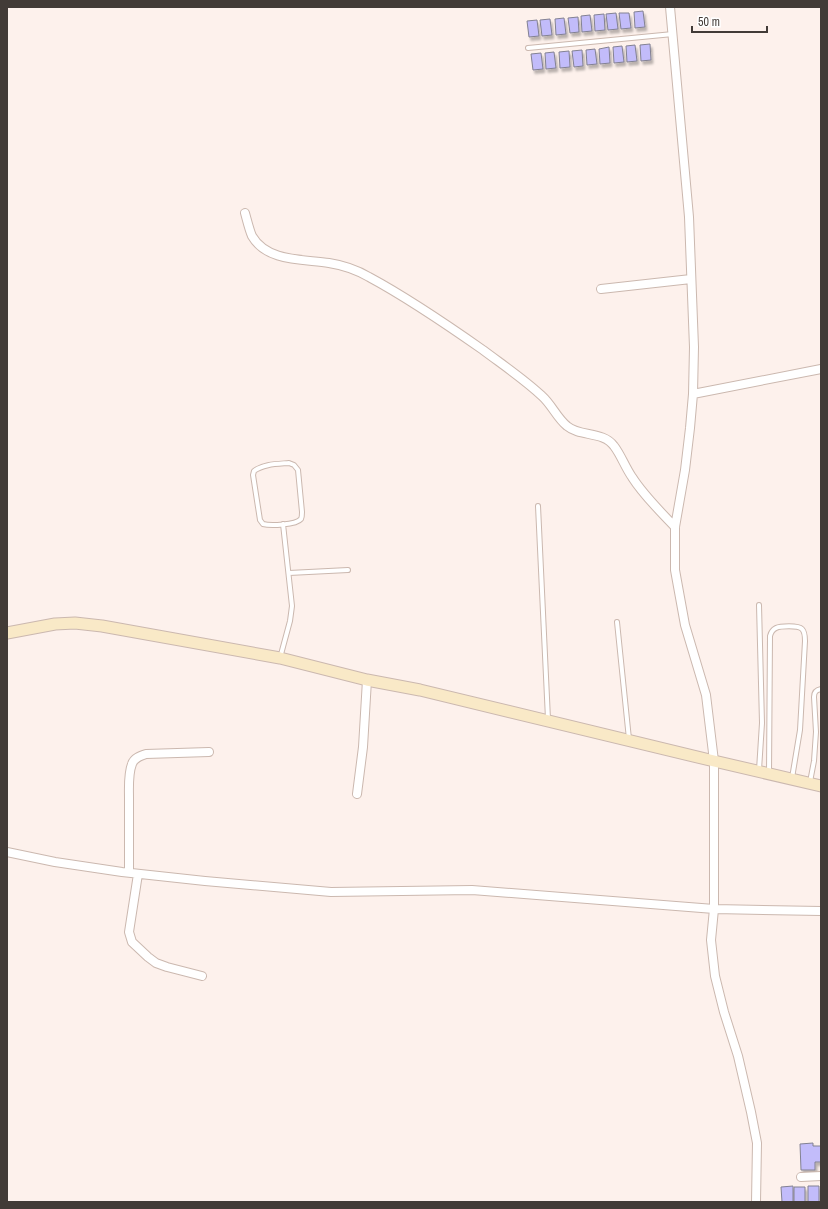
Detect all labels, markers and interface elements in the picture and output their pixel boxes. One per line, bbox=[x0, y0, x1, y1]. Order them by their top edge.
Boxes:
scale bar bbox=[692, 8, 767, 34]
text: 50 m bbox=[698, 14, 720, 30]

